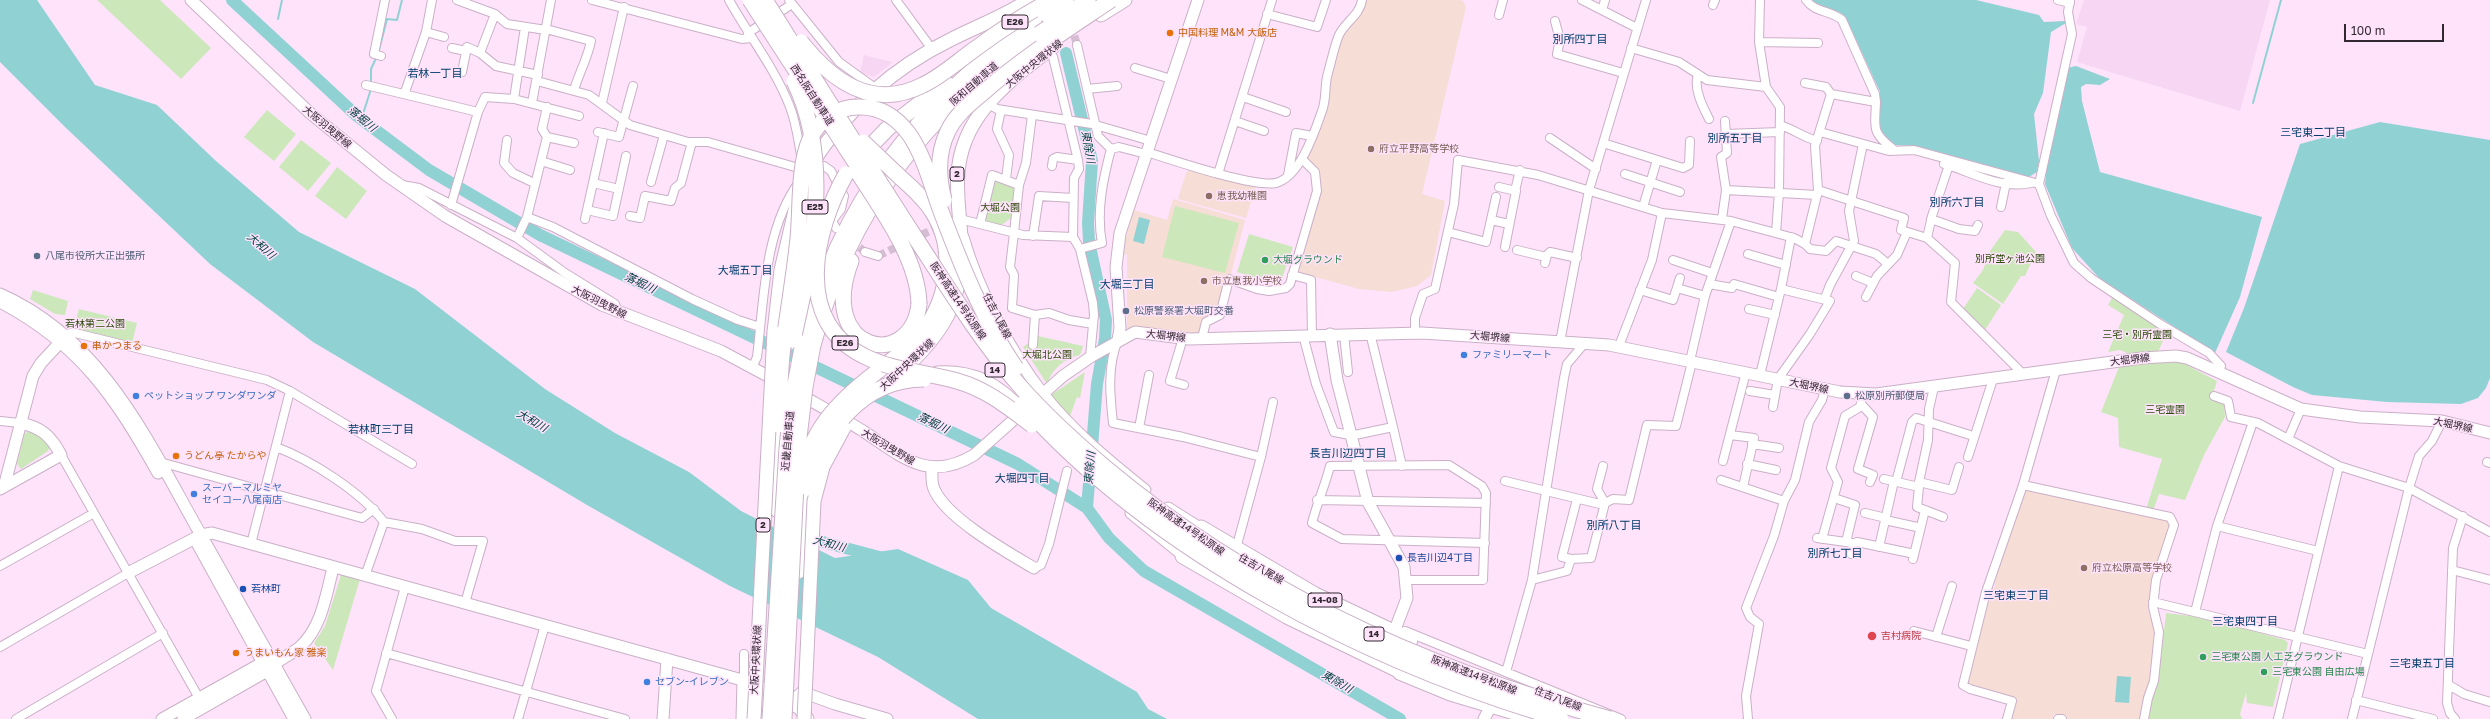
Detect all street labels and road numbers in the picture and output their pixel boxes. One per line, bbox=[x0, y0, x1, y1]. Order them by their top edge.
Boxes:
road number: E26 bbox=[1002, 15, 1028, 29]
street label: 大阪中央環状線 bbox=[1003, 37, 1065, 91]
street label: 阪和自動車道 bbox=[947, 60, 1001, 108]
street label: 西名阪自動車道 bbox=[788, 62, 836, 128]
street label: 大阪羽曳野線 bbox=[300, 103, 354, 151]
road number: 2 bbox=[950, 167, 964, 181]
road number: E25 bbox=[802, 200, 828, 214]
street label: 阪神高速14号松原線 bbox=[928, 260, 988, 342]
street label: 大阪羽曳野線 bbox=[570, 283, 628, 321]
street label: 住吉八尾線 bbox=[980, 291, 1014, 341]
street label: 大堀堺線 bbox=[1145, 328, 1187, 344]
street label: 大堀堺線 bbox=[1470, 329, 1510, 345]
road number: E26 bbox=[832, 336, 858, 350]
street label: 大阪中央環状線 bbox=[877, 337, 937, 393]
street label: 大堀堺線 bbox=[2109, 352, 2151, 368]
road number: 14 bbox=[985, 363, 1005, 377]
street label: 大堀堺線 bbox=[1788, 376, 1830, 396]
street label: 近畿自動車道 bbox=[779, 411, 797, 471]
street label: 大堀堺線 bbox=[2432, 415, 2474, 435]
street label: 大阪羽曳野線 bbox=[859, 426, 917, 468]
street label: 阪神高速14号松原線 bbox=[1145, 496, 1227, 558]
road number: 2 bbox=[756, 518, 770, 532]
street label: 住吉八尾線 bbox=[1236, 551, 1286, 587]
road number: 14-08 bbox=[1308, 593, 1342, 607]
street label: 大阪中央環状線 bbox=[748, 625, 764, 695]
road number: 14 bbox=[1364, 627, 1384, 641]
street label: 阪神高速14号松原線 bbox=[1429, 653, 1519, 697]
street label: 住吉八尾線 bbox=[1533, 684, 1583, 714]

